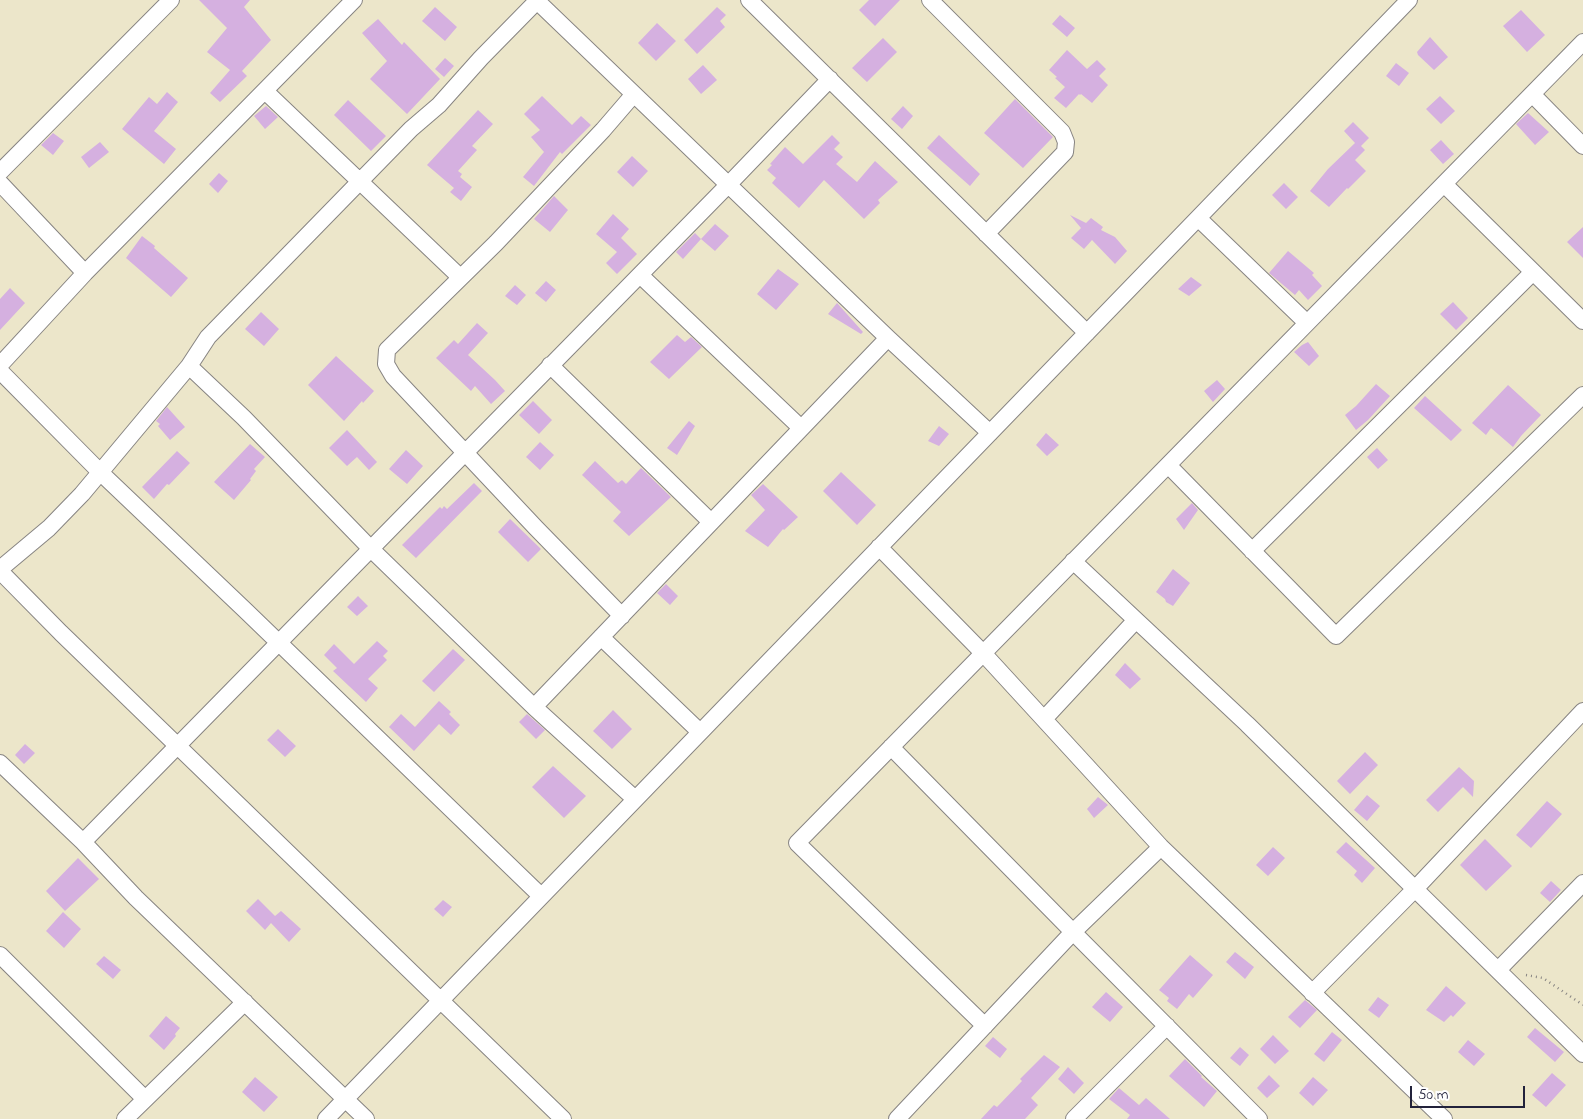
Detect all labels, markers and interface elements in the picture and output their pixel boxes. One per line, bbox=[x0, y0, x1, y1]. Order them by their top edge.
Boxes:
scale bar bbox=[1413, 1076, 1528, 1108]
text: 50 m bbox=[1418, 1084, 1448, 1106]

